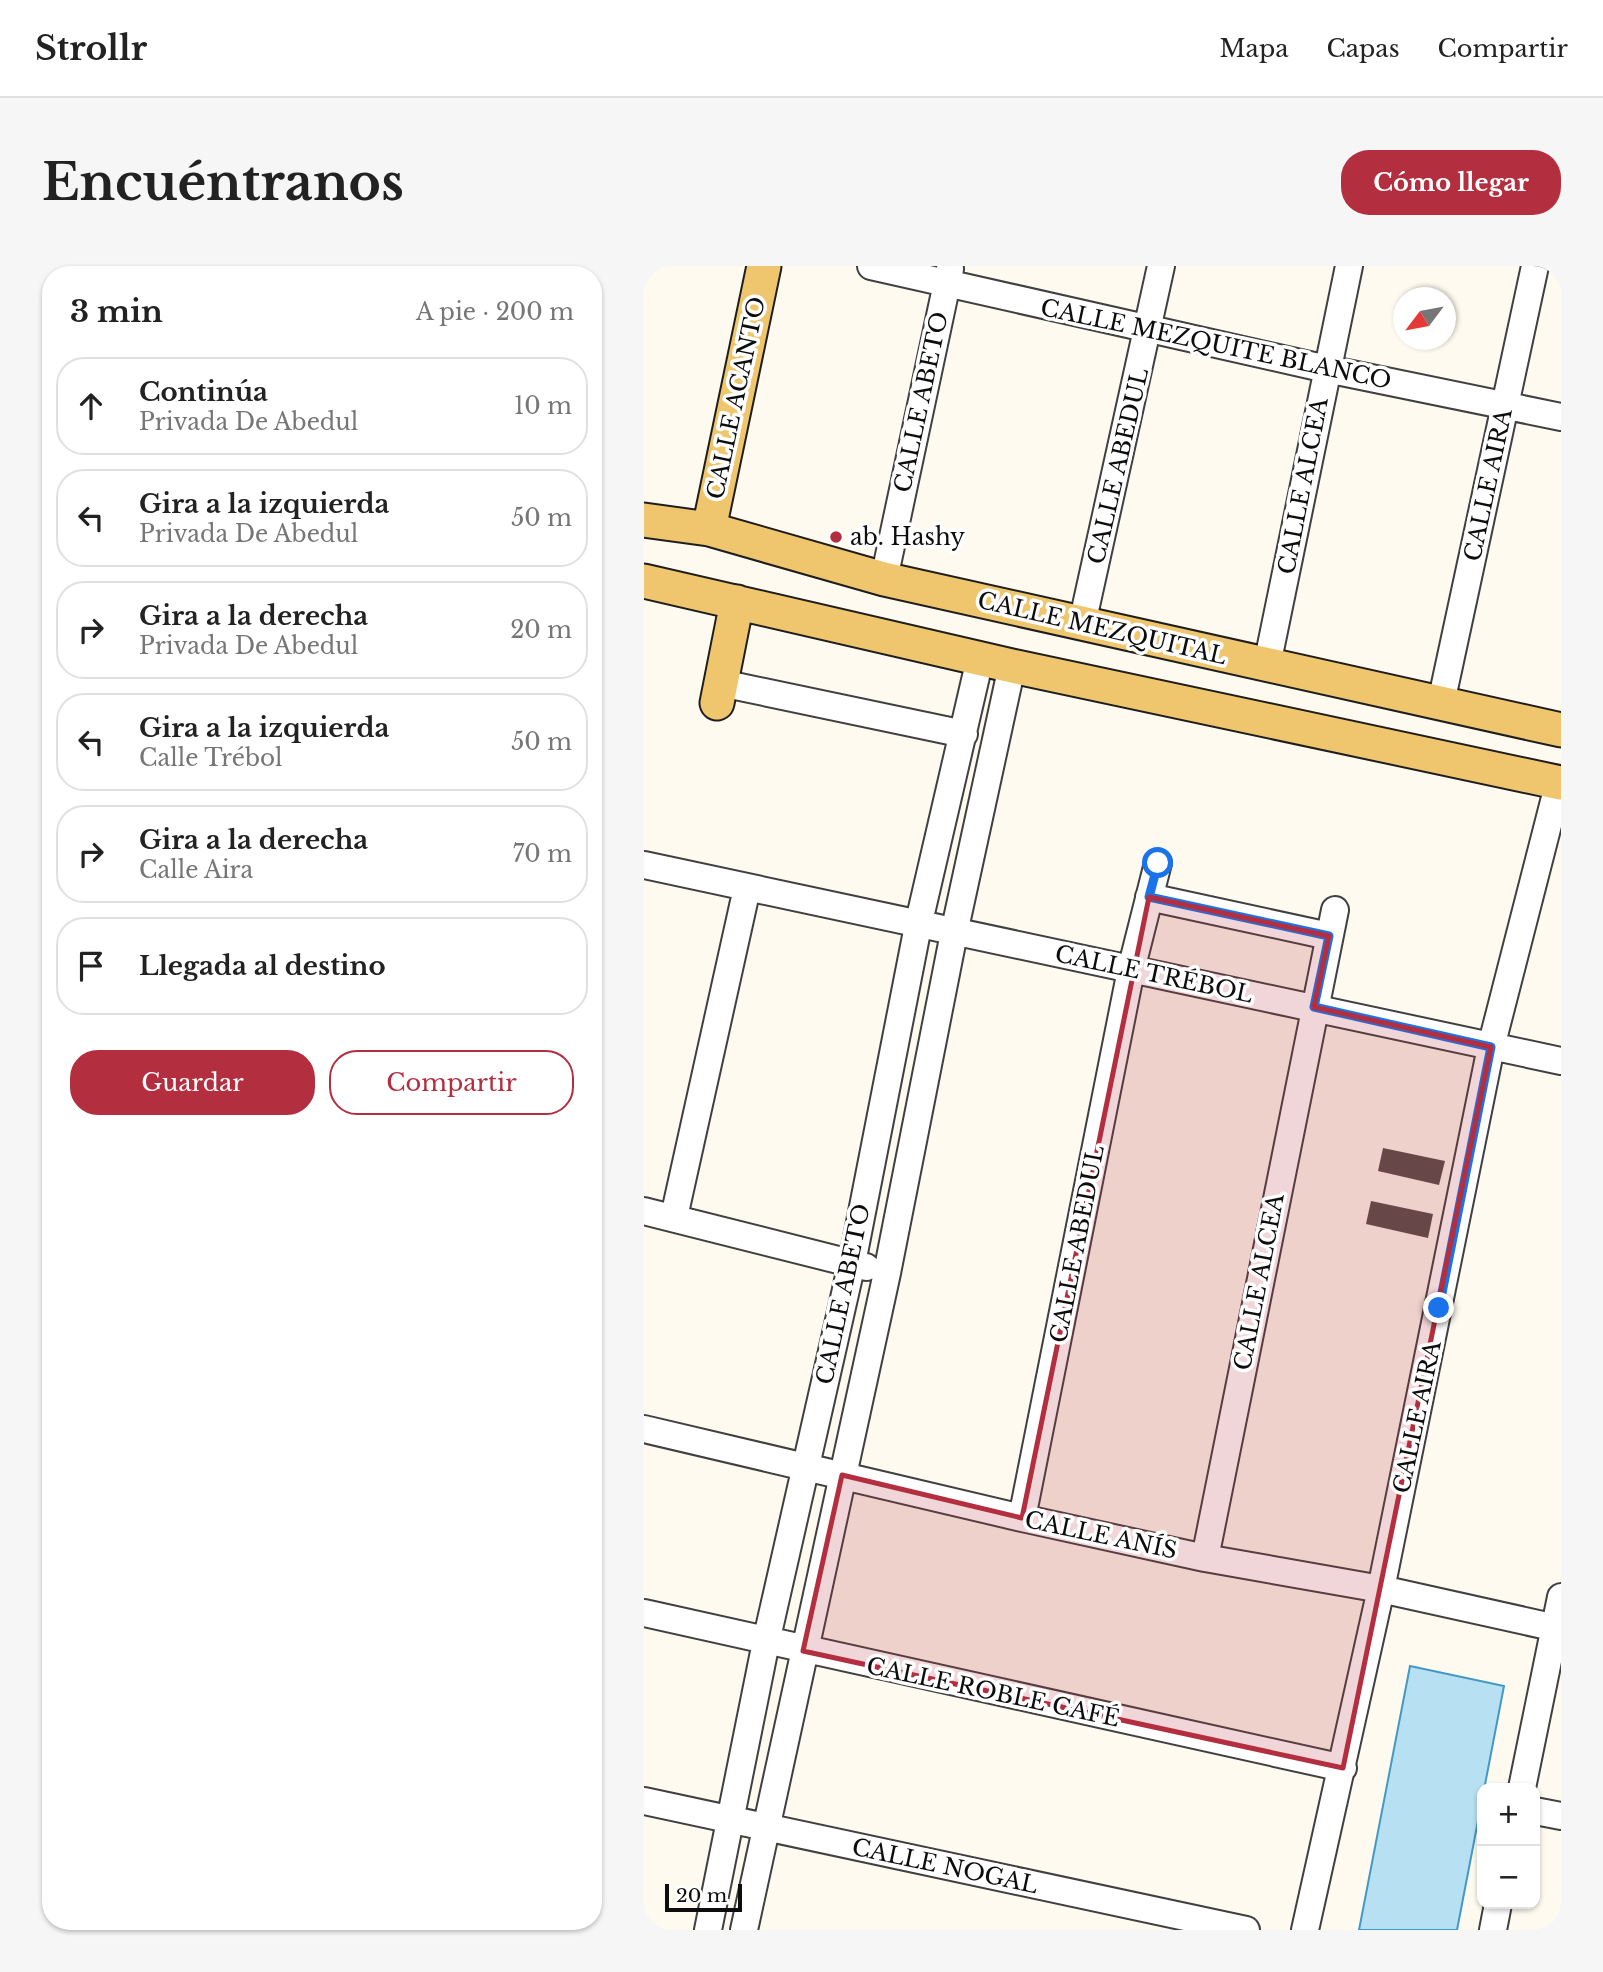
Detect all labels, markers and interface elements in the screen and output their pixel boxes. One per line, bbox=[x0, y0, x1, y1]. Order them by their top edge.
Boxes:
text: Strollr bbox=[35, 28, 147, 69]
text: Mapa bbox=[1219, 34, 1289, 63]
text: Capas bbox=[1327, 34, 1400, 63]
text: Compartir bbox=[1438, 34, 1568, 63]
button: Cómo llegar bbox=[1341, 150, 1561, 215]
text: Encuéntranos bbox=[42, 152, 404, 213]
north arrow bbox=[1393, 287, 1456, 350]
text: 3 min bbox=[70, 293, 163, 330]
street label: CALLE MEZQUITE BLANCO bbox=[1038, 293, 1394, 395]
street label: CALLE ACANTO bbox=[701, 294, 771, 502]
text: A pie · 200 m bbox=[416, 298, 574, 326]
street label: CALLE ABETO bbox=[888, 309, 954, 495]
street label: CALLE ABEDUL bbox=[1082, 365, 1154, 567]
text: Continúa bbox=[139, 376, 268, 408]
icon: ahead bbox=[72, 387, 110, 425]
text: 10 m bbox=[514, 392, 572, 420]
street label: CALLE ALCEA bbox=[1272, 394, 1334, 577]
street label: CALLE AIRA bbox=[1458, 405, 1518, 564]
text: Privada De Abedul bbox=[139, 408, 358, 436]
text: Gira a la izquierda bbox=[139, 488, 389, 520]
icon: left bbox=[72, 499, 110, 537]
text: 50 m bbox=[511, 504, 572, 532]
text: Privada De Abedul bbox=[139, 520, 358, 548]
place label: ab. Hashy bbox=[850, 523, 965, 551]
marker: ab. Hashy bbox=[828, 529, 844, 545]
street label: CALLE MEZQUITAL bbox=[975, 586, 1229, 670]
text: Gira a la derecha bbox=[139, 600, 368, 632]
icon: right bbox=[72, 611, 110, 649]
text: 20 m bbox=[510, 616, 572, 644]
text: Privada De Abedul bbox=[139, 632, 358, 660]
text: Gira a la izquierda bbox=[139, 712, 389, 744]
icon: left bbox=[72, 723, 110, 761]
text: 50 m bbox=[511, 728, 572, 756]
text: Calle Trébol bbox=[139, 744, 282, 772]
text: Gira a la derecha bbox=[139, 824, 368, 856]
icon: right bbox=[72, 835, 110, 873]
text: 70 m bbox=[513, 840, 572, 868]
route start bbox=[1142, 847, 1173, 878]
text: Calle Aira bbox=[139, 856, 253, 884]
street label: CALLE TRÉBOL bbox=[1053, 938, 1256, 1009]
icon: arrive bbox=[72, 947, 110, 985]
text: Llegada al destino bbox=[139, 950, 386, 982]
button: Guardar bbox=[70, 1050, 315, 1115]
button: Compartir bbox=[329, 1050, 574, 1115]
street label: CALLE ABEDUL bbox=[1044, 1143, 1110, 1345]
street label: CALLE ALCEA bbox=[1228, 1190, 1290, 1373]
street label: CALLE ABETO bbox=[810, 1201, 876, 1387]
route end bbox=[1423, 1292, 1454, 1323]
street label: CALLE AIRA bbox=[1387, 1337, 1447, 1496]
street label: CALLE ANÍS bbox=[1022, 1504, 1180, 1565]
street label: CALLE ROBLE CAFÉ bbox=[864, 1651, 1122, 1733]
map controls bbox=[1477, 1783, 1540, 1909]
button: + bbox=[1477, 1783, 1540, 1846]
street label: CALLE NOGAL bbox=[849, 1833, 1041, 1899]
button: − bbox=[1477, 1846, 1540, 1909]
scale bar bbox=[665, 1881, 742, 1913]
text: 20 m bbox=[676, 1884, 727, 1907]

